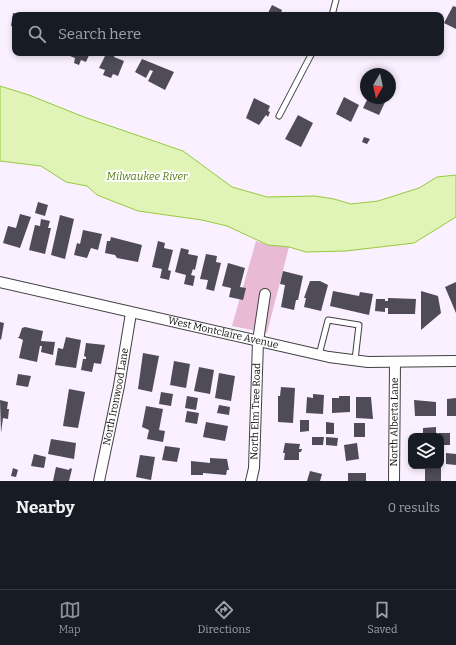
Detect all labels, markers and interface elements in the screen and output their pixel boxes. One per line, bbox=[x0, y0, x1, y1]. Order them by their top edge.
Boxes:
search box bbox=[12, 12, 444, 56]
icon: search bbox=[26, 23, 48, 45]
text: Search here bbox=[58, 25, 141, 43]
north arrow bbox=[360, 68, 396, 104]
water label: Milwaukee River bbox=[107, 170, 188, 183]
street label: West Montclaire Avenue bbox=[167, 315, 280, 351]
street label: North Ironwood Lane bbox=[101, 347, 131, 447]
street label: North Elm Tree Road bbox=[248, 363, 263, 460]
street label: North Alberta Lane bbox=[388, 377, 401, 467]
map controls bbox=[408, 433, 444, 469]
button: layers bbox=[408, 433, 444, 469]
text: Nearby bbox=[16, 497, 75, 518]
text: 0 results bbox=[388, 500, 440, 515]
tab: Map bbox=[58, 599, 81, 636]
tab: Directions bbox=[198, 599, 250, 636]
tab: Saved bbox=[367, 599, 398, 636]

